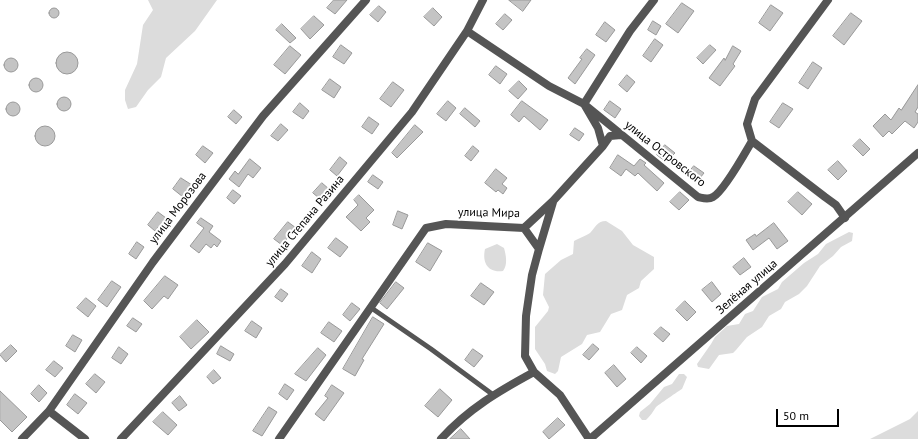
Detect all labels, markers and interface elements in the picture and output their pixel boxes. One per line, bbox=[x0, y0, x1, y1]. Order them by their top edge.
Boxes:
street label: улица Островского bbox=[622, 118, 708, 190]
street label: улица Морозова bbox=[146, 169, 210, 247]
street label: улица Степана Разина bbox=[263, 172, 347, 270]
street label: улица Мира bbox=[458, 205, 520, 221]
street label: Зелёная улица bbox=[713, 257, 781, 317]
scale bar bbox=[778, 401, 841, 427]
text: 50 m bbox=[783, 408, 809, 423]

